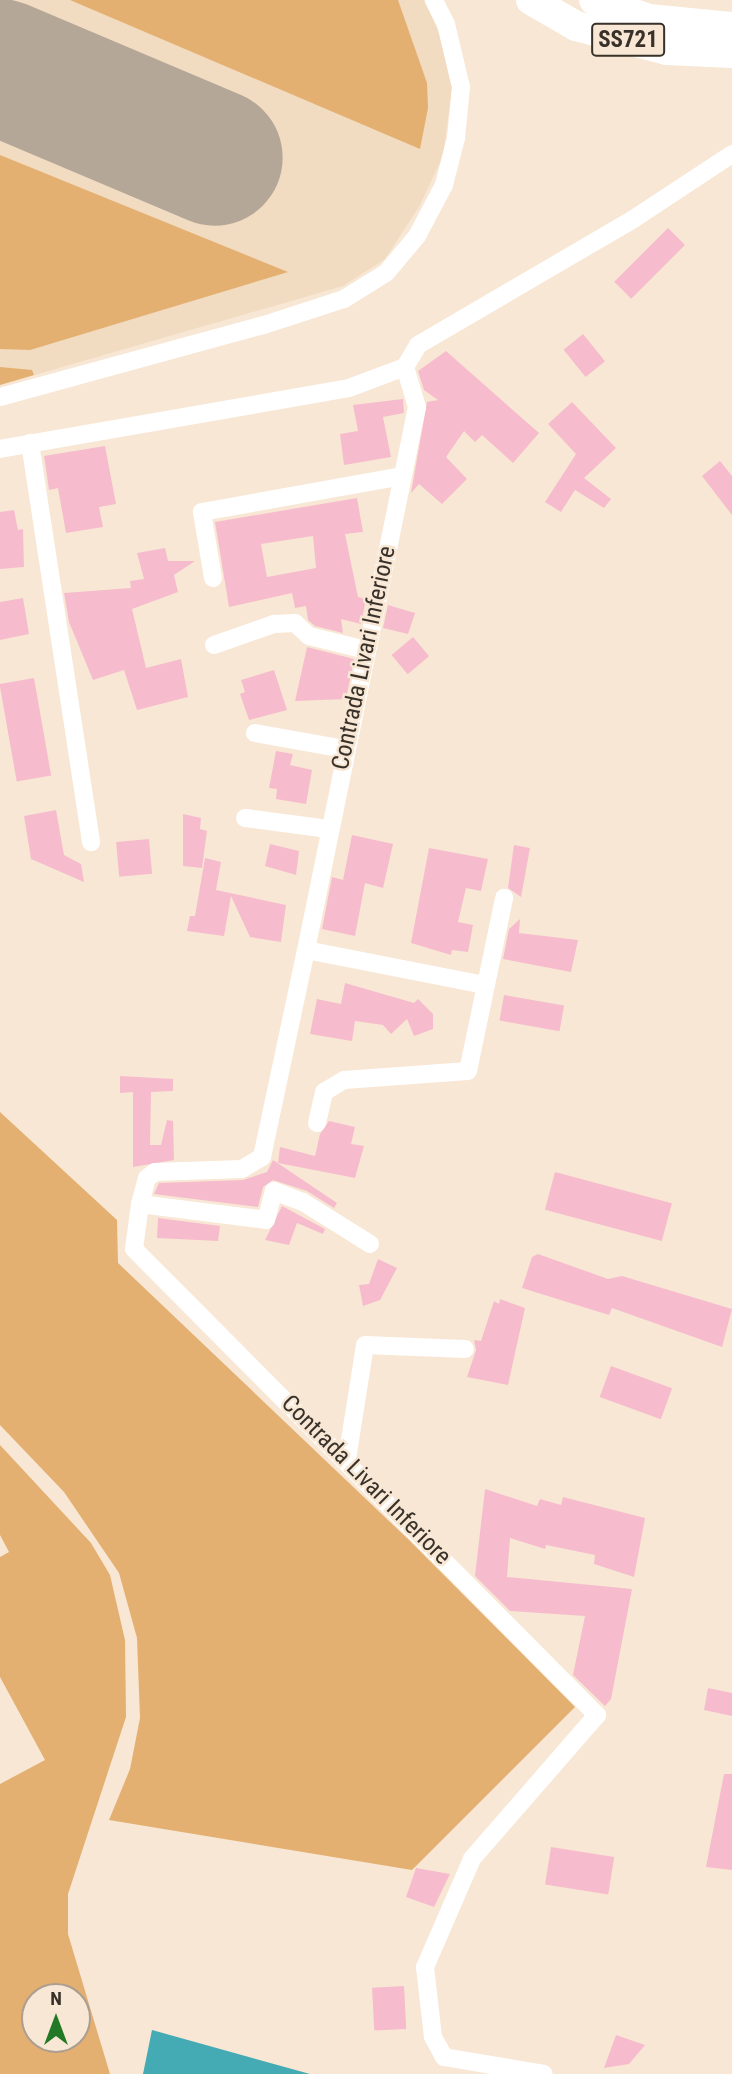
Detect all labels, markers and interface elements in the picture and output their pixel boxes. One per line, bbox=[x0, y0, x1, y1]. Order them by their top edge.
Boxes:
road number: SS721 bbox=[590, 20, 666, 60]
street label: Contrada Livari Inferiore bbox=[326, 544, 402, 772]
street label: Contrada Livari Inferiore bbox=[275, 1389, 457, 1571]
north arrow bbox=[21, 1983, 91, 2053]
text: N bbox=[50, 1987, 62, 2010]

